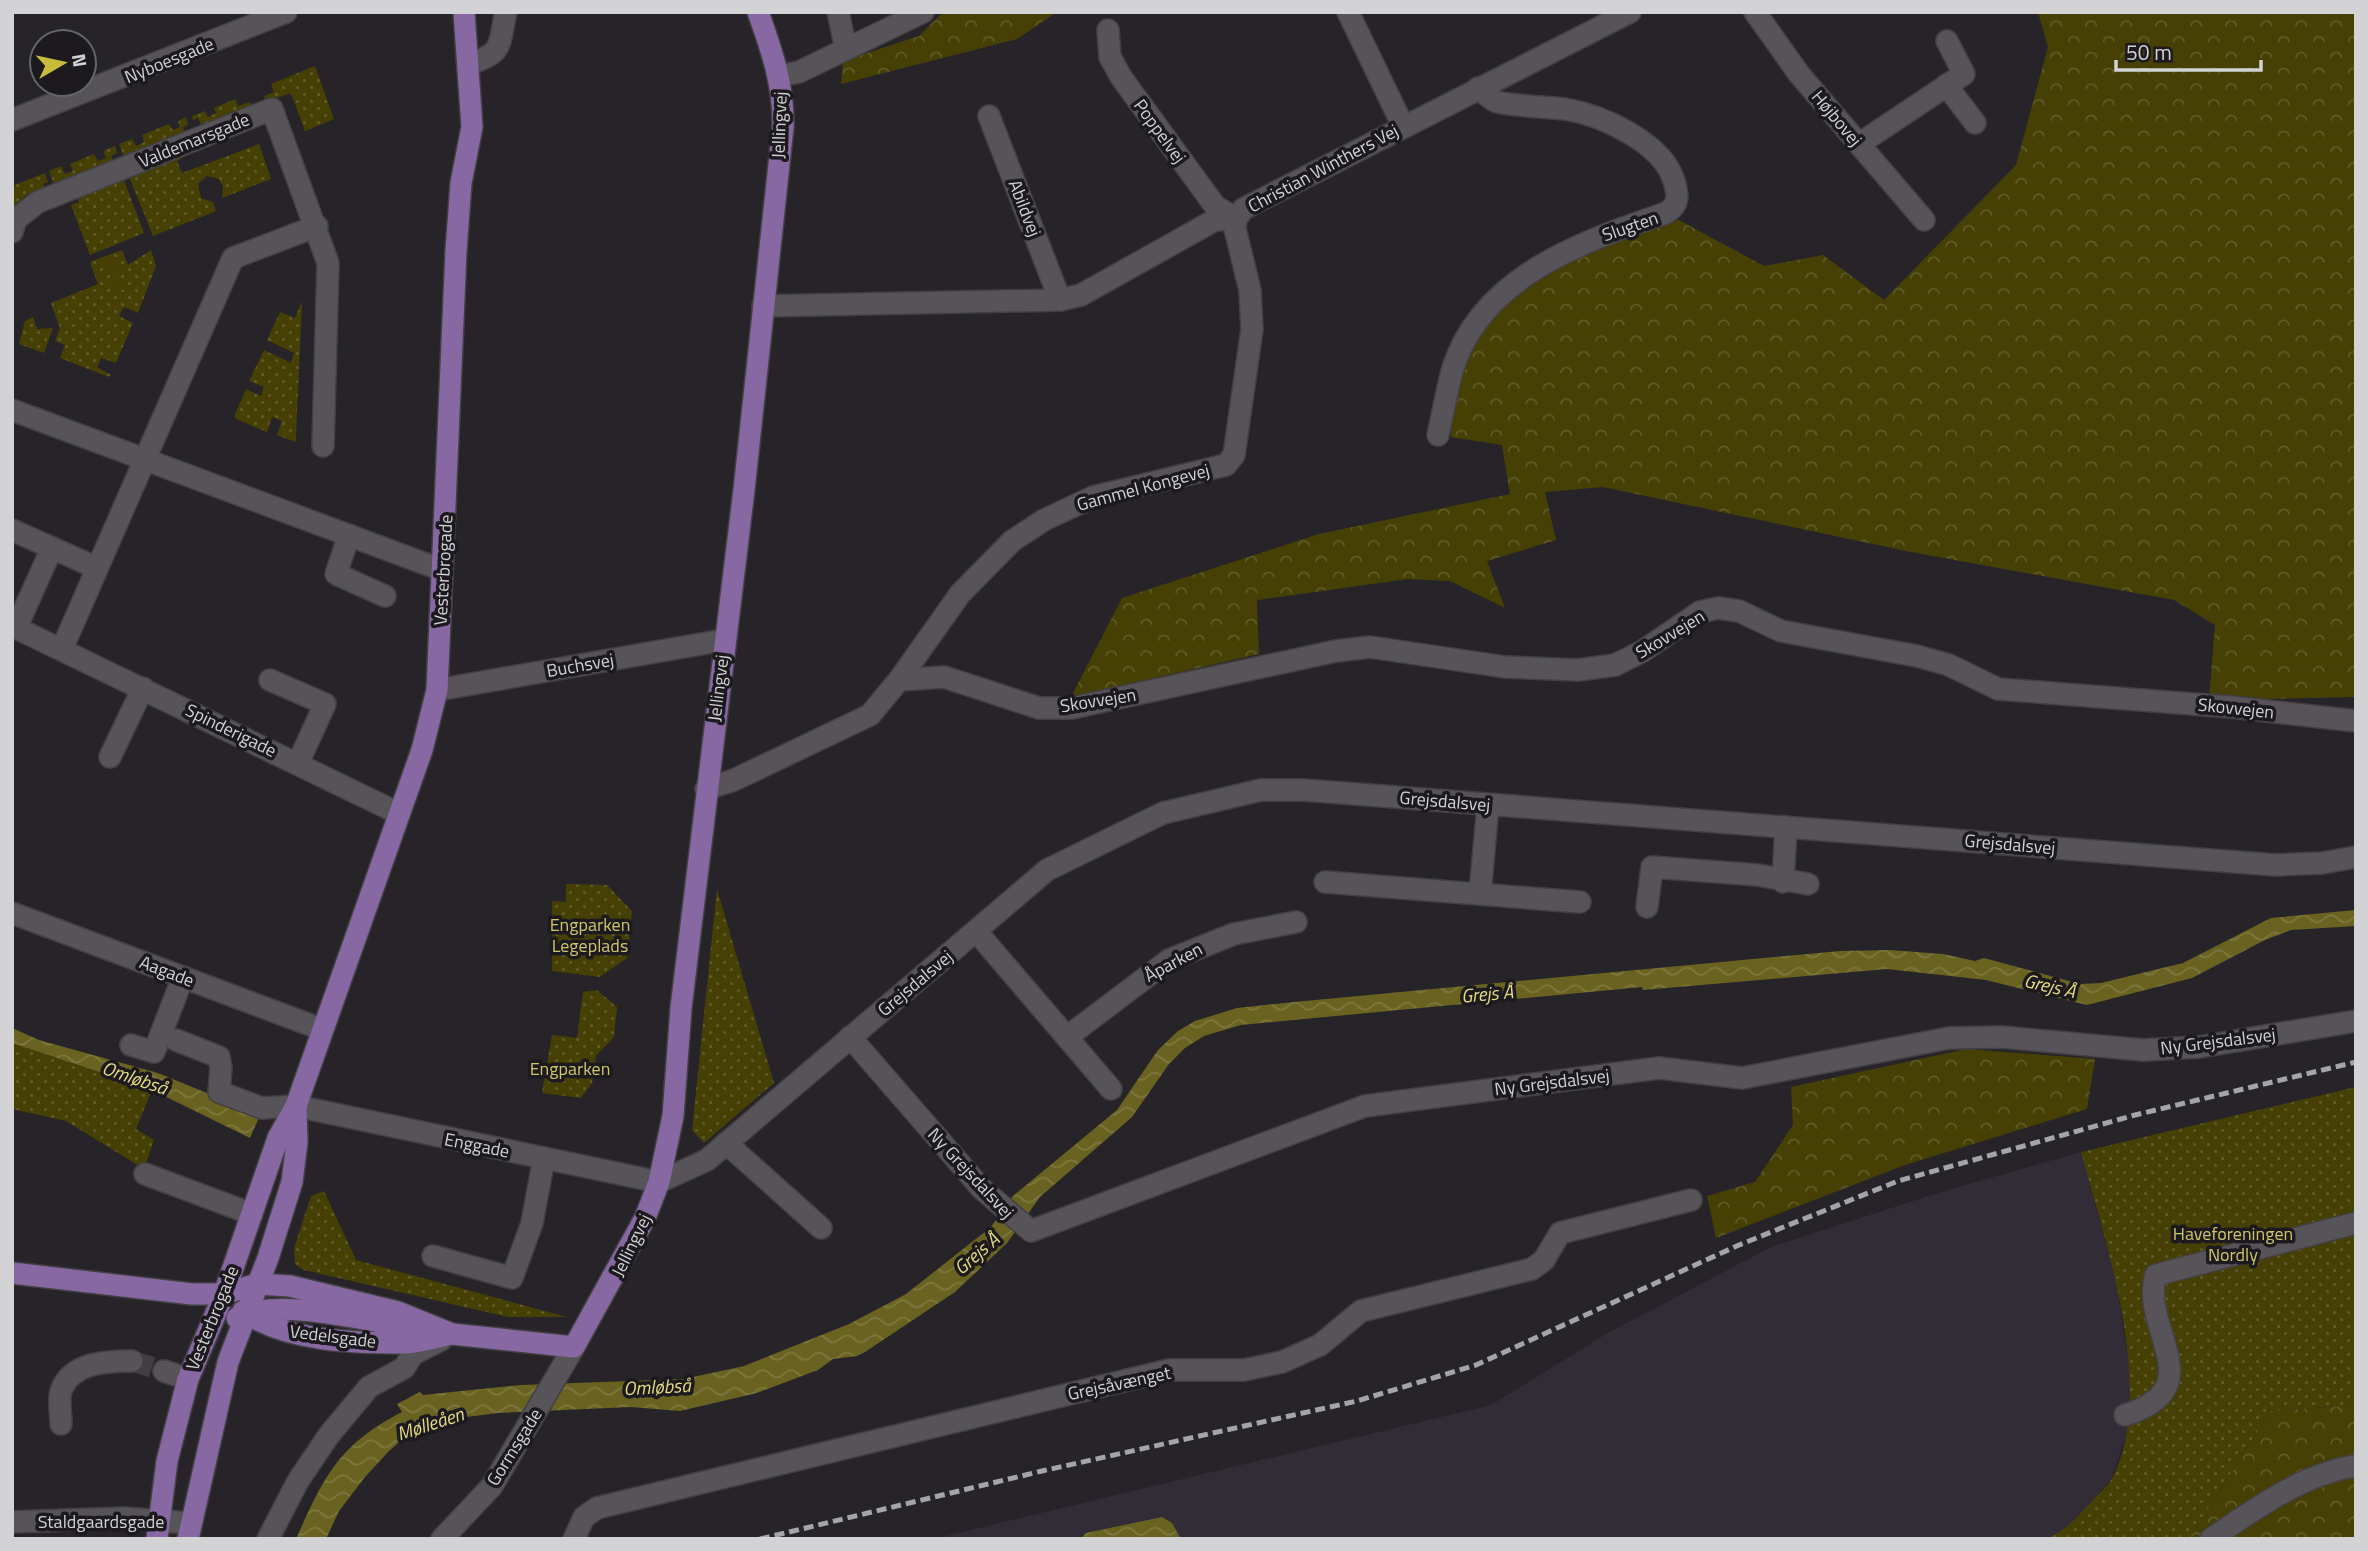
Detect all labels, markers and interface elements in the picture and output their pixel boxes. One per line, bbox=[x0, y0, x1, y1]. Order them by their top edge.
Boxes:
north arrow bbox=[28, 28, 98, 98]
scale bar bbox=[2116, 28, 2261, 72]
street label: Nyboesgade bbox=[120, 30, 218, 90]
text: 50 m bbox=[2126, 36, 2172, 68]
text: N bbox=[65, 51, 96, 69]
street label: Højbovej bbox=[1805, 84, 1869, 152]
street label: Jellingvej bbox=[764, 91, 794, 159]
street label: Poppelvej bbox=[1127, 93, 1193, 169]
street label: Valdemarsgade bbox=[135, 106, 253, 174]
street label: Christian Winthers Vej bbox=[1243, 117, 1403, 219]
street label: Abildvej bbox=[1002, 175, 1048, 241]
street label: Slugten bbox=[1598, 204, 1662, 248]
street label: Gammel Kongevej bbox=[1074, 456, 1212, 518]
street label: Vesterbrogade bbox=[427, 514, 459, 626]
street label: Skovvejen bbox=[1630, 603, 1710, 665]
street label: Buchsvej bbox=[544, 646, 616, 684]
street label: Jellingvej bbox=[701, 653, 735, 723]
street label: Skovvejen bbox=[1058, 681, 1138, 719]
street label: Skovvejen bbox=[2197, 691, 2275, 725]
street label: Spinderigade bbox=[181, 696, 281, 764]
street label: Grejsdalsvej bbox=[1398, 784, 1492, 818]
street label: Grejsdalsvej bbox=[1963, 827, 2057, 861]
park label: Engparken Legeplads bbox=[550, 911, 630, 959]
street label: Åparken bbox=[1139, 935, 1207, 989]
street label: Grejsdalsvej bbox=[871, 943, 959, 1023]
street label: Aagade bbox=[136, 948, 198, 994]
water label: Grejs Å bbox=[2021, 965, 2079, 1005]
water label: Grejs Å bbox=[1460, 976, 1515, 1010]
street label: Ny Grejsdalsvej bbox=[2159, 1021, 2277, 1061]
water label: Omløbså bbox=[98, 1052, 173, 1102]
park label: Engparken bbox=[530, 1055, 610, 1082]
street label: Ny Grejsdalsvej bbox=[1493, 1062, 1611, 1102]
street label: Ny Grejsdalsvej bbox=[922, 1121, 1020, 1225]
street label: Enggade bbox=[442, 1125, 512, 1165]
street label: Jellingvej bbox=[604, 1209, 658, 1281]
park label: Haveforeningen Nordly bbox=[2173, 1220, 2293, 1268]
water label: Grejs Å bbox=[947, 1225, 1006, 1281]
street label: Vesterbrogade bbox=[179, 1262, 245, 1374]
street label: Vedelsgade bbox=[288, 1317, 378, 1355]
street label: Grejsåvænget bbox=[1065, 1359, 1174, 1407]
water label: Omløbså bbox=[623, 1370, 693, 1402]
water label: Mølleåen bbox=[393, 1398, 468, 1447]
street label: Gormsgade bbox=[479, 1403, 549, 1491]
street label: Staldgaardsgade bbox=[38, 1508, 164, 1535]

